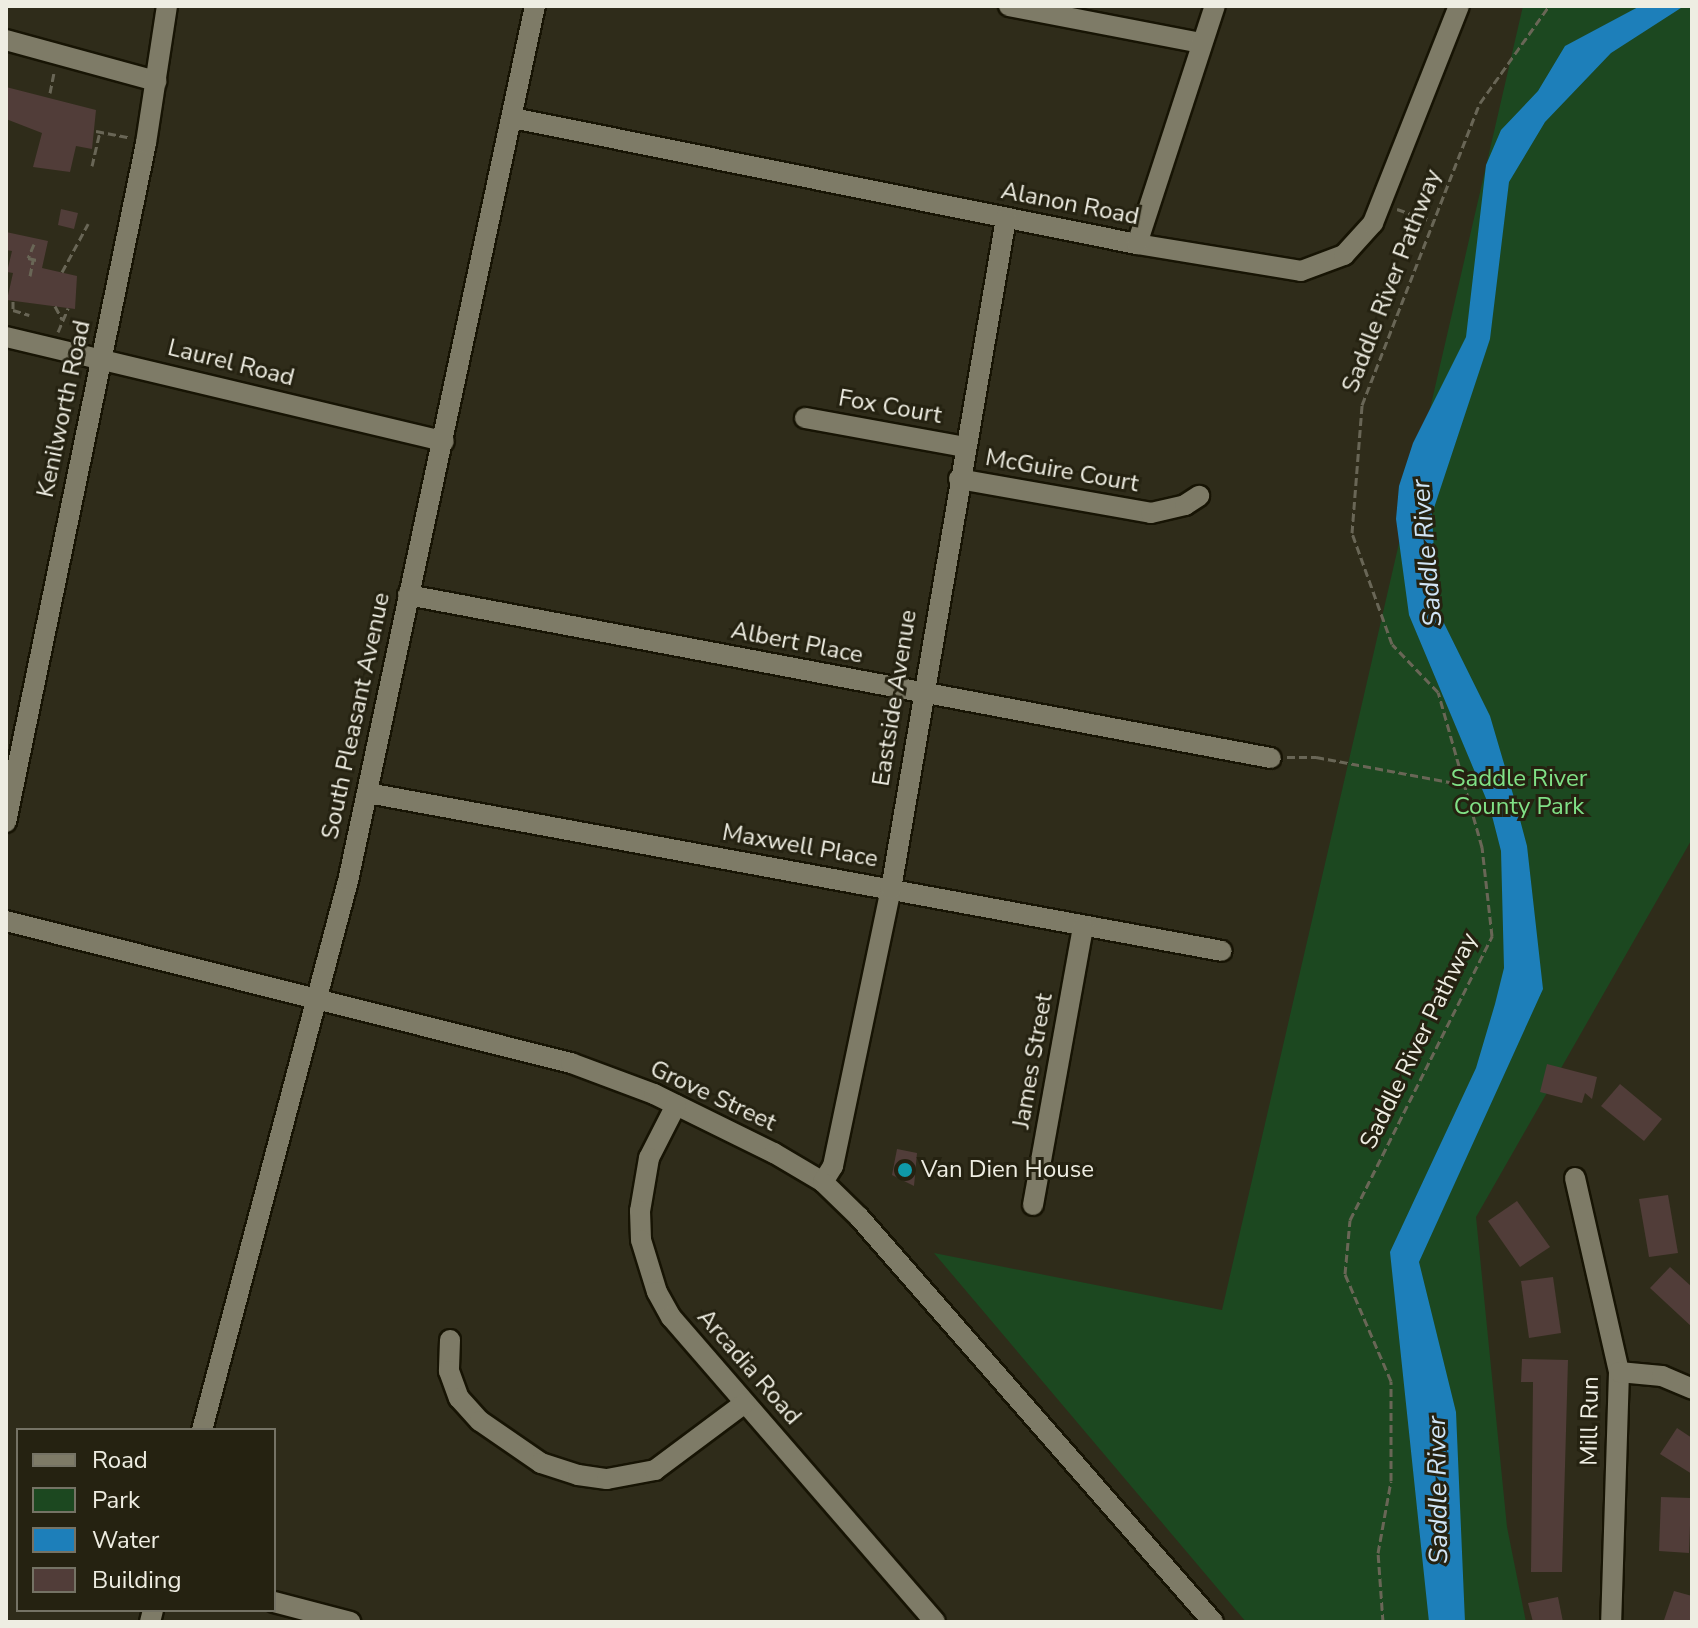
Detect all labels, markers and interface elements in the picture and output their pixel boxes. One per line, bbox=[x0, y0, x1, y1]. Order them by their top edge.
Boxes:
street label: Saddle River Pathway bbox=[1336, 165, 1448, 397]
street label: Alanon Road bbox=[999, 177, 1141, 231]
street label: Kenilworth Road bbox=[31, 318, 97, 500]
street label: Laurel Road bbox=[165, 333, 297, 393]
street label: Fox Court bbox=[836, 384, 944, 430]
street label: McGuire Court bbox=[983, 443, 1141, 499]
water label: Saddle River bbox=[1405, 478, 1449, 628]
street label: South Pleasant Avenue bbox=[316, 590, 396, 842]
street label: Eastside Avenue bbox=[867, 608, 923, 788]
street label: Albert Place bbox=[729, 616, 865, 670]
park label: Saddle River County Park bbox=[1451, 765, 1587, 821]
street label: Maxwell Place bbox=[720, 818, 880, 874]
street label: Saddle River Pathway bbox=[1354, 928, 1484, 1154]
street label: James Street bbox=[1007, 991, 1059, 1131]
street label: Grove Street bbox=[645, 1054, 781, 1138]
place label: Van Dien House bbox=[921, 1156, 1094, 1184]
marker: Van Dien House bbox=[896, 1161, 914, 1179]
street label: Arcadia Road bbox=[691, 1303, 807, 1431]
street label: Mill Run bbox=[1575, 1376, 1605, 1466]
water label: Saddle River bbox=[1421, 1416, 1455, 1564]
legend bbox=[16, 1428, 276, 1612]
text: Road bbox=[92, 1444, 148, 1476]
text: Park bbox=[92, 1484, 140, 1516]
text: Water bbox=[92, 1524, 159, 1556]
text: Building bbox=[92, 1564, 182, 1596]

